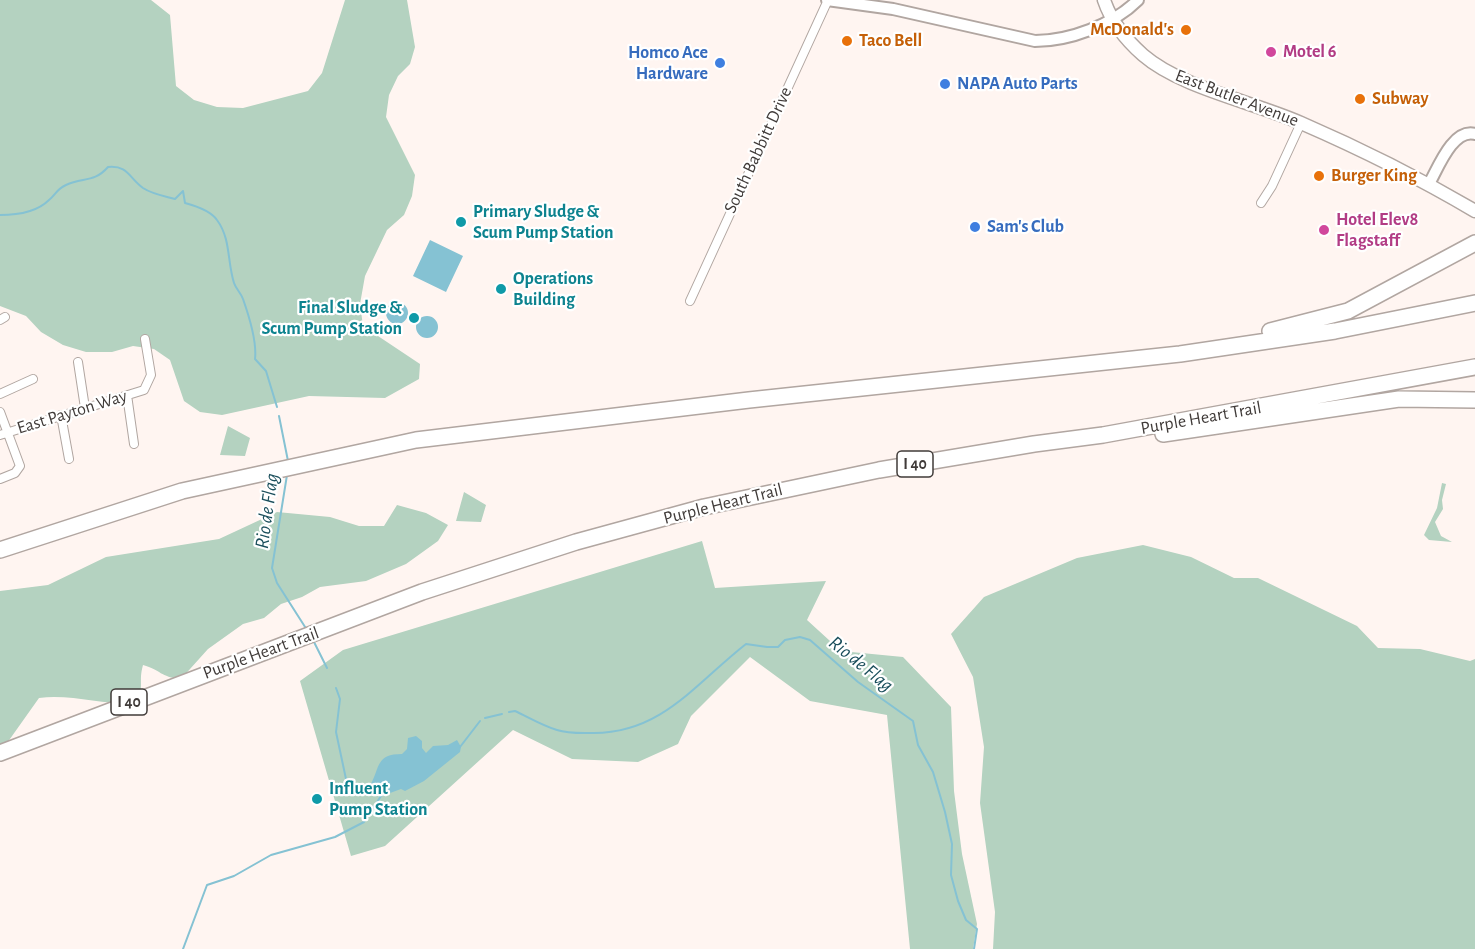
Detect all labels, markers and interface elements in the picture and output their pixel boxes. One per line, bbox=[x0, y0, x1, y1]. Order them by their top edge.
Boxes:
place label: McDonald's bbox=[1090, 19, 1174, 41]
marker: McDonald's bbox=[1179, 23, 1193, 37]
place label: Taco Bell bbox=[859, 30, 922, 52]
marker: Taco Bell bbox=[840, 34, 854, 48]
place label: Motel 6 bbox=[1283, 41, 1336, 63]
place label: Homco Ace Hardware bbox=[628, 42, 708, 84]
marker: Motel 6 bbox=[1264, 45, 1278, 59]
marker: Homco Ace Hardware bbox=[713, 56, 727, 70]
street label: East Butler Avenue bbox=[1172, 65, 1302, 131]
place label: NAPA Auto Parts bbox=[957, 73, 1078, 95]
marker: NAPA Auto Parts bbox=[938, 77, 952, 91]
street label: South Babbitt Drive bbox=[719, 83, 797, 217]
place label: Subway bbox=[1372, 88, 1428, 110]
marker: Subway bbox=[1353, 92, 1367, 106]
place label: Burger King bbox=[1331, 165, 1417, 187]
marker: Burger King bbox=[1312, 169, 1326, 183]
place label: Primary Sludge & Scum Pump Station bbox=[473, 201, 614, 244]
place label: Hotel Elev8 Flagstaff bbox=[1336, 209, 1418, 252]
marker: Primary Sludge & Scum Pump Station bbox=[454, 215, 468, 229]
place label: Sam's Club bbox=[987, 216, 1064, 238]
marker: Sam's Club bbox=[968, 220, 982, 234]
marker: Hotel Elev8 Flagstaff bbox=[1317, 223, 1331, 237]
place label: Operations Building bbox=[513, 268, 593, 310]
marker: Operations Building bbox=[494, 282, 508, 296]
place label: Final Sludge & Scum Pump Station bbox=[261, 297, 402, 340]
marker: Final Sludge & Scum Pump Station bbox=[407, 311, 421, 325]
street label: East Payton Way bbox=[14, 385, 130, 439]
street label: Purple Heart Trail bbox=[1139, 397, 1263, 439]
road number: I 40 bbox=[897, 451, 933, 477]
water label: Rio de Flag bbox=[250, 472, 284, 550]
street label: Purple Heart Trail bbox=[661, 479, 785, 529]
street label: Purple Heart Trail bbox=[200, 622, 322, 684]
water label: Rio de Flag bbox=[824, 631, 898, 697]
road number: I 40 bbox=[111, 689, 147, 715]
place label: Influent Pump Station bbox=[329, 778, 427, 820]
marker: Influent Pump Station bbox=[310, 792, 324, 806]

